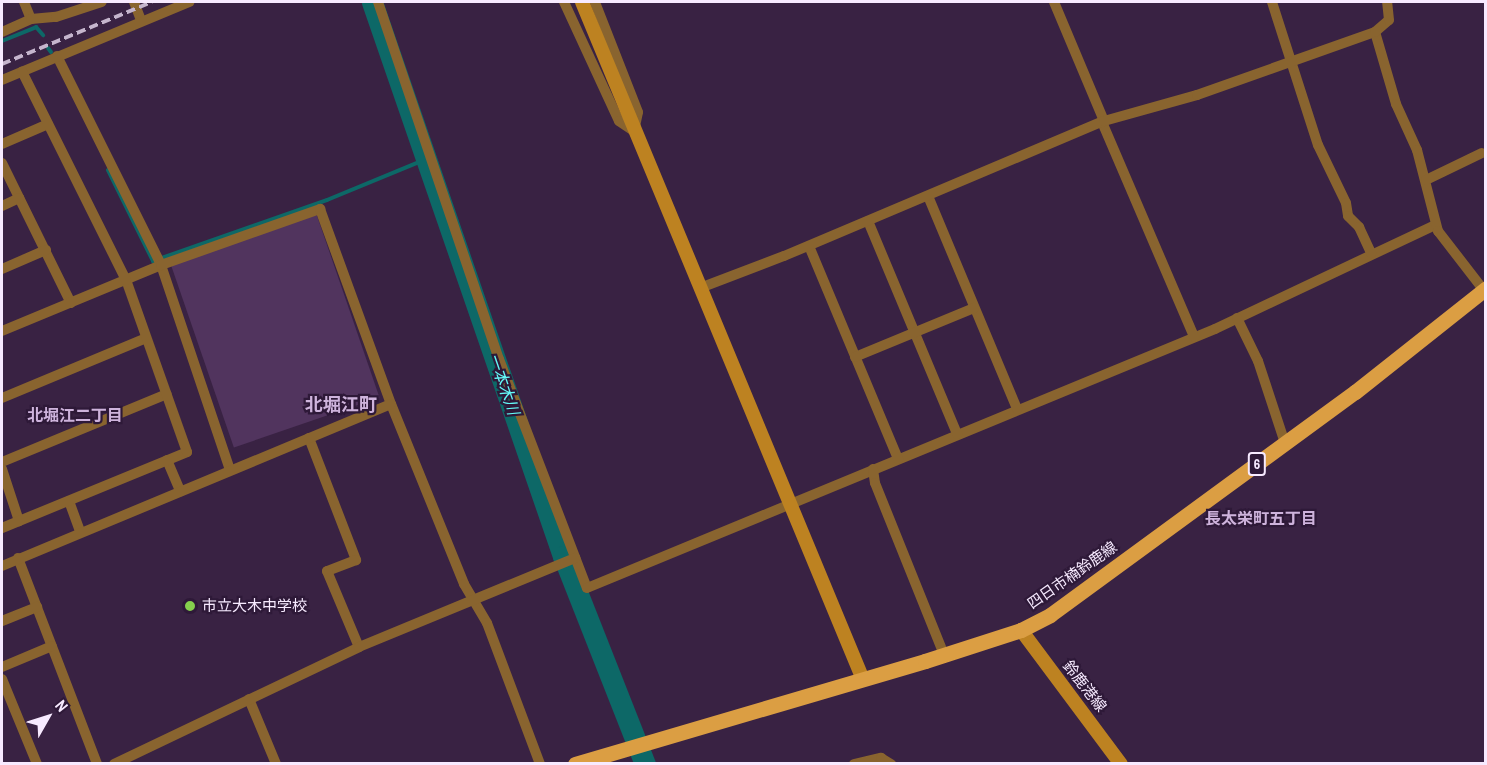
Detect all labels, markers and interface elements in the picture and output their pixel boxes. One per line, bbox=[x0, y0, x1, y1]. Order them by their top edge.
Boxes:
water label: 一本木川 bbox=[485, 351, 523, 417]
district label: 北堀江町 bbox=[305, 394, 377, 416]
district label: 北堀江二丁目 bbox=[27, 405, 123, 425]
road number: 6 bbox=[1246, 453, 1268, 475]
district label: 長太栄町五丁目 bbox=[1205, 508, 1317, 528]
street label: 四日市楠鈴鹿線 bbox=[1024, 538, 1120, 612]
place label: 市立大木中学校 bbox=[202, 597, 307, 615]
marker: 市立大木中学校 bbox=[183, 599, 197, 613]
street label: 鈴鹿港線 bbox=[1059, 657, 1111, 715]
north arrow bbox=[18, 687, 78, 747]
text: N bbox=[50, 695, 74, 716]

